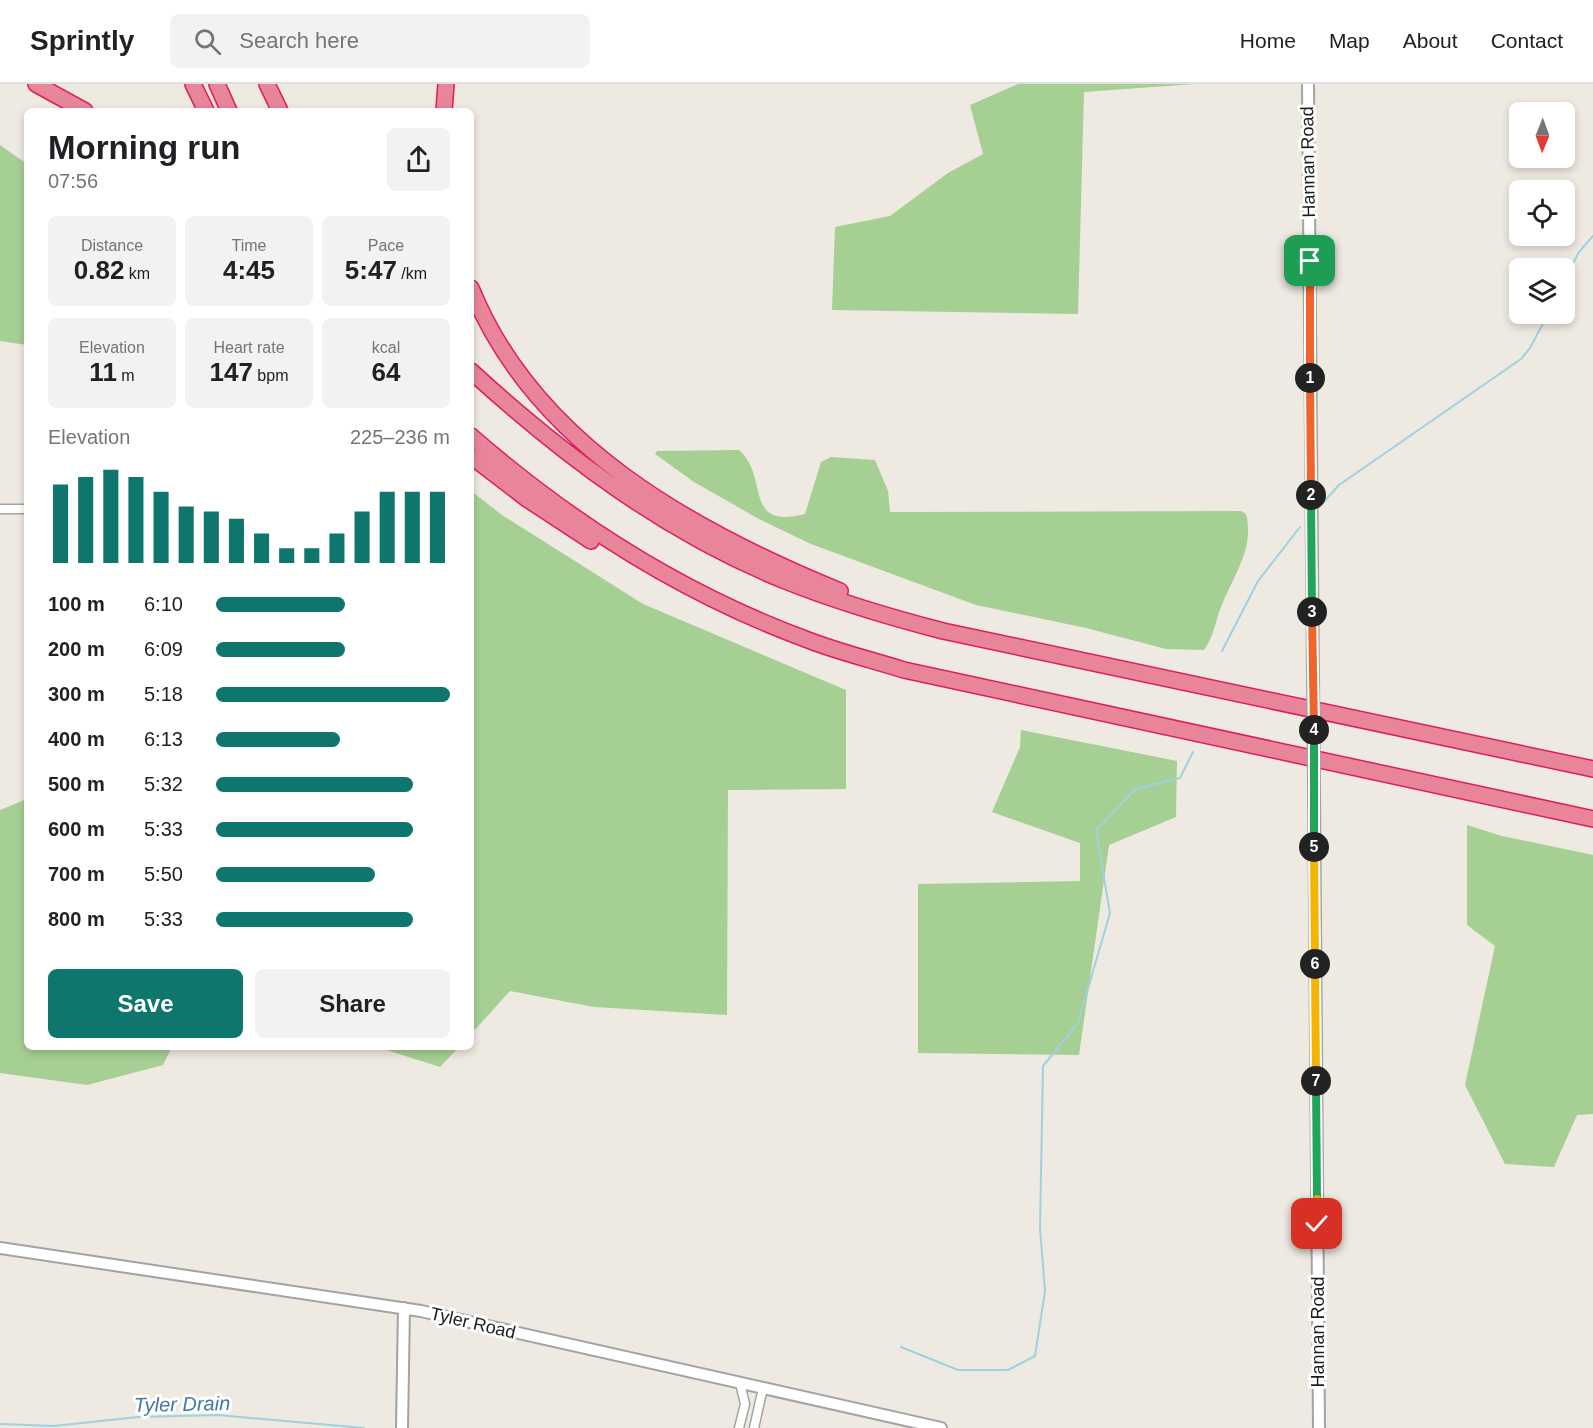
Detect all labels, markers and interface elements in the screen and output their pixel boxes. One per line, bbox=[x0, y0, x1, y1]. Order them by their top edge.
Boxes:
search box bbox=[170, 14, 590, 68]
text: Sprintly bbox=[30, 25, 134, 56]
icon: search bbox=[191, 25, 224, 58]
text: Search here bbox=[239, 28, 359, 53]
text: Home bbox=[1240, 29, 1296, 52]
text: Map bbox=[1329, 29, 1370, 52]
text: About bbox=[1403, 29, 1458, 52]
text: Contact bbox=[1491, 29, 1563, 52]
north arrow bbox=[1509, 102, 1575, 168]
map controls bbox=[1509, 102, 1575, 324]
street label: Hannan Road bbox=[1297, 106, 1319, 218]
button: share bbox=[387, 128, 450, 191]
text: Morning run bbox=[48, 129, 240, 166]
text: 07:56 bbox=[48, 170, 98, 192]
button: locate bbox=[1509, 180, 1575, 246]
pin bbox=[1284, 235, 1335, 286]
text: Distance bbox=[81, 237, 143, 254]
text: Time bbox=[232, 237, 266, 254]
text: Pace bbox=[368, 237, 404, 254]
icon: arrive bbox=[1293, 244, 1326, 277]
text: 0.82 bbox=[74, 255, 124, 285]
text: 4:45 bbox=[223, 255, 275, 285]
text: 5:47 bbox=[345, 255, 397, 285]
button: layers bbox=[1509, 258, 1575, 324]
text: km bbox=[124, 265, 150, 282]
text: /km bbox=[397, 265, 427, 282]
text: Elevation bbox=[79, 339, 145, 356]
text: Heart rate bbox=[213, 339, 285, 356]
text: kcal bbox=[372, 339, 400, 356]
text: 11 bbox=[89, 357, 117, 387]
text: 147 bbox=[210, 357, 253, 387]
text: 64 bbox=[372, 357, 400, 387]
pin: 1 bbox=[1295, 363, 1325, 393]
text: m bbox=[117, 367, 135, 384]
text: bpm bbox=[253, 367, 288, 384]
text: 1 bbox=[1306, 369, 1314, 386]
text: Elevation bbox=[48, 426, 130, 448]
text: 225–236 m bbox=[350, 426, 450, 448]
pin: 2 bbox=[1296, 480, 1326, 510]
text: 2 bbox=[1307, 486, 1315, 503]
text: 100 m bbox=[48, 593, 105, 615]
text: 6:10 bbox=[144, 593, 183, 615]
pin: 3 bbox=[1297, 597, 1327, 627]
text: 3 bbox=[1308, 603, 1316, 620]
text: 200 m bbox=[48, 638, 105, 660]
text: 6:09 bbox=[144, 638, 183, 660]
text: 300 m bbox=[48, 683, 105, 705]
text: 5:18 bbox=[144, 683, 183, 705]
pin: 4 bbox=[1299, 715, 1329, 745]
text: 4 bbox=[1310, 721, 1318, 738]
text: 400 m bbox=[48, 728, 105, 750]
text: 6:13 bbox=[144, 728, 183, 750]
text: 500 m bbox=[48, 773, 105, 795]
text: 5:32 bbox=[144, 773, 183, 795]
text: 600 m bbox=[48, 818, 105, 840]
text: 5:33 bbox=[144, 818, 183, 840]
pin: 5 bbox=[1299, 832, 1329, 862]
text: 5 bbox=[1310, 838, 1318, 855]
text: 700 m bbox=[48, 863, 105, 885]
text: 5:50 bbox=[144, 863, 183, 885]
text: 800 m bbox=[48, 908, 105, 930]
text: 5:33 bbox=[144, 908, 183, 930]
pin: 6 bbox=[1300, 949, 1330, 979]
text: 6 bbox=[1311, 955, 1319, 972]
button: Save bbox=[48, 969, 243, 1038]
button: Share bbox=[255, 969, 450, 1038]
pin: 7 bbox=[1301, 1066, 1331, 1096]
text: 7 bbox=[1312, 1072, 1320, 1089]
pin bbox=[1291, 1198, 1342, 1249]
icon: check bbox=[1300, 1207, 1333, 1240]
street label: Hannan Road bbox=[1308, 1276, 1328, 1388]
street label: Tyler Road bbox=[428, 1303, 518, 1343]
water label: Tyler Drain bbox=[134, 1392, 230, 1416]

